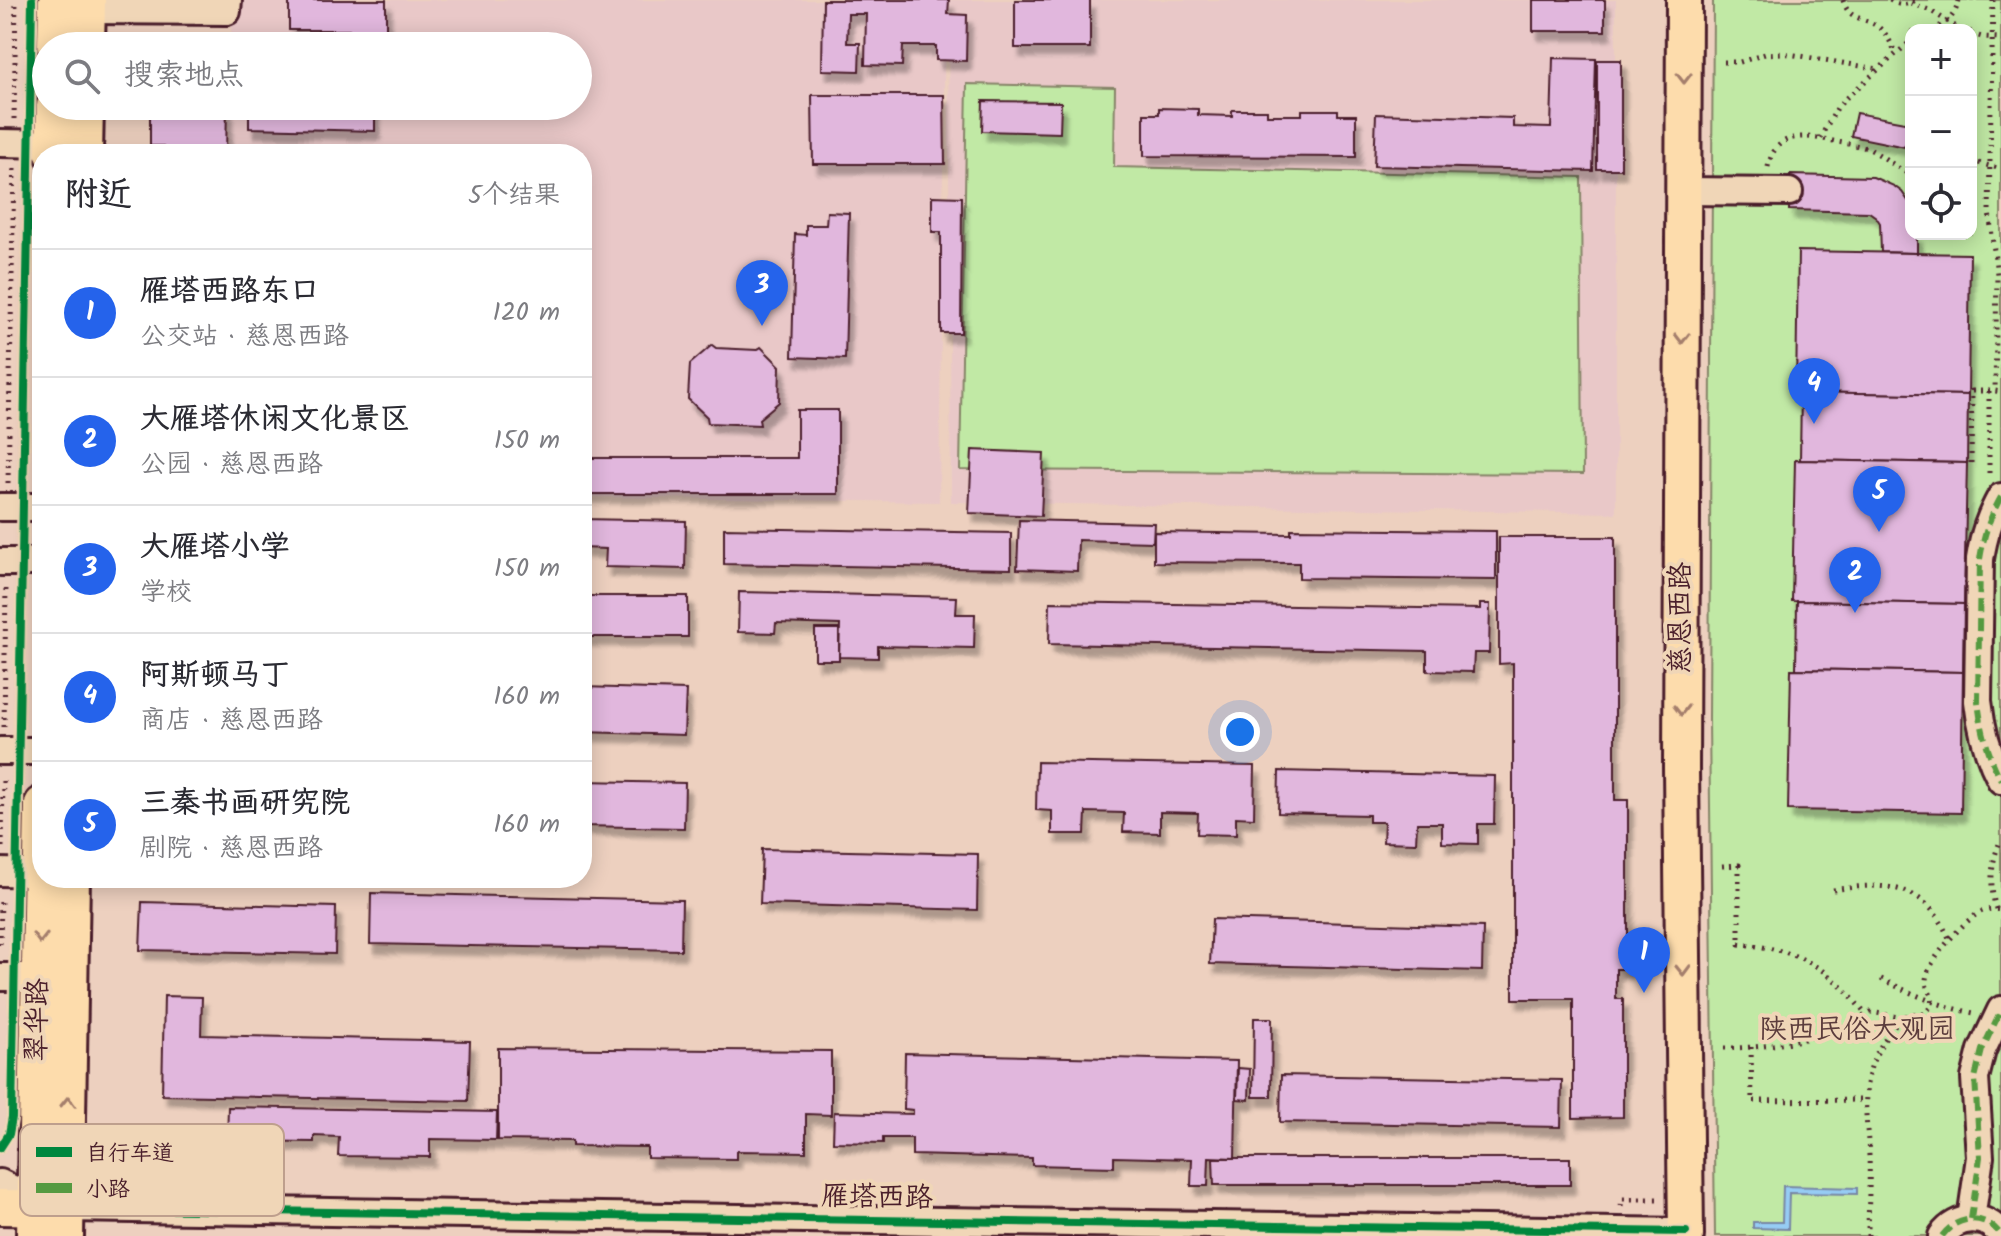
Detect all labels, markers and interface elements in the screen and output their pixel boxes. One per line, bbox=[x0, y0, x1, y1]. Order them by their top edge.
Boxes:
map controls bbox=[1905, 24, 1977, 240]
button: + bbox=[1905, 24, 1977, 96]
search box bbox=[32, 32, 592, 120]
text: 搜索地点 bbox=[124, 52, 244, 100]
icon: search bbox=[60, 54, 104, 98]
one-way arrow bbox=[1675, 72, 1693, 85]
button: − bbox=[1905, 96, 1977, 168]
button: locate bbox=[1905, 168, 1977, 240]
text: 附近 bbox=[64, 169, 132, 223]
text: 5个结果 bbox=[468, 175, 560, 217]
pin: 3 bbox=[736, 260, 788, 326]
text: 雁塔西路东口 bbox=[140, 268, 320, 316]
text: 1 bbox=[86, 292, 94, 334]
text: 120 m bbox=[493, 292, 560, 334]
text: 公交站 · 慈恩西路 bbox=[140, 316, 349, 358]
one-way arrow bbox=[1673, 332, 1691, 345]
pin: 4 bbox=[1788, 358, 1840, 424]
text: 大雁塔休闲文化景区 bbox=[140, 396, 410, 444]
text: 2 bbox=[82, 420, 98, 462]
text: 150 m bbox=[494, 420, 560, 462]
text: 公园 · 慈恩西路 bbox=[140, 444, 323, 486]
pin: 5 bbox=[1853, 466, 1905, 532]
text: 大雁塔小学 bbox=[140, 524, 290, 572]
pin: 2 bbox=[1829, 547, 1881, 613]
text: 3 bbox=[83, 548, 97, 590]
text: 150 m bbox=[494, 548, 560, 590]
street label: 慈恩西路 bbox=[1659, 562, 1704, 674]
text: 学校 bbox=[140, 572, 192, 614]
text: 阿斯顿马丁 bbox=[140, 652, 290, 700]
text: 4 bbox=[83, 676, 97, 718]
text: 160 m bbox=[493, 676, 560, 718]
text: 商店 · 慈恩西路 bbox=[140, 700, 323, 742]
one-way arrow bbox=[1672, 704, 1690, 717]
your location bbox=[1220, 712, 1260, 752]
text: 三秦书画研究院 bbox=[140, 780, 350, 828]
text: 5 bbox=[83, 804, 97, 846]
text: 160 m bbox=[493, 804, 560, 846]
text: 剧院 · 慈恩西路 bbox=[140, 828, 323, 870]
pin: 1 bbox=[1618, 927, 1670, 993]
one-way arrow bbox=[31, 932, 48, 945]
one-way arrow bbox=[1674, 964, 1691, 977]
street label: 翠华路 bbox=[15, 978, 61, 1062]
park label: 陕西民俗大观园 bbox=[1759, 1008, 1955, 1053]
one-way arrow bbox=[60, 1095, 77, 1108]
legend bbox=[20, 1124, 284, 1216]
text: 自行车道 bbox=[86, 1137, 174, 1172]
text: 小路 bbox=[86, 1173, 130, 1208]
street label: 雁塔西路 bbox=[821, 1175, 933, 1221]

